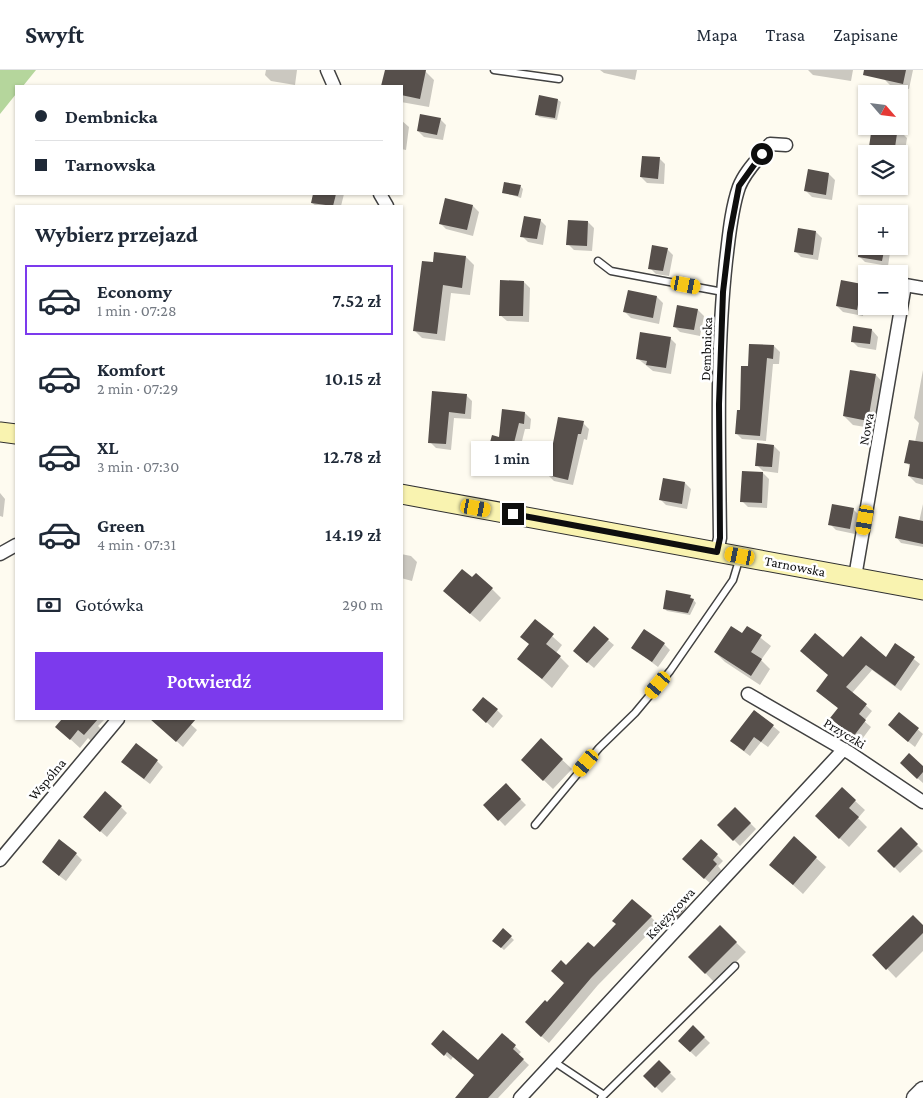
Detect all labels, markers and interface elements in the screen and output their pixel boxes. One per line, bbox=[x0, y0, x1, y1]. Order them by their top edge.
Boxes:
text: Swyft bbox=[25, 21, 84, 48]
text: Mapa bbox=[697, 25, 738, 45]
text: Trasa bbox=[766, 25, 805, 45]
text: Zapisane bbox=[833, 25, 898, 45]
north arrow bbox=[858, 85, 908, 135]
map controls bbox=[858, 85, 908, 315]
text: Dembnicka bbox=[65, 106, 158, 127]
route start bbox=[751, 143, 773, 165]
button: layers bbox=[858, 145, 908, 195]
text: Tarnowska bbox=[65, 154, 155, 175]
button: + bbox=[858, 205, 908, 255]
text: Wybierz przejazd bbox=[35, 222, 198, 247]
button: − bbox=[858, 265, 908, 315]
car bbox=[669, 275, 702, 295]
icon: car bbox=[37, 278, 82, 323]
text: Economy bbox=[97, 281, 172, 302]
text: 7.52 zł bbox=[332, 290, 381, 311]
text: 1 min · 07:28 bbox=[97, 302, 176, 319]
street label: Dembnicka bbox=[697, 316, 715, 381]
icon: car bbox=[37, 356, 82, 401]
text: Komfort bbox=[97, 359, 165, 380]
text: 10.15 zł bbox=[325, 368, 381, 389]
text: 2 min · 07:29 bbox=[97, 380, 178, 397]
street label: Nowa bbox=[855, 411, 877, 447]
icon: car bbox=[37, 434, 82, 479]
text: XL bbox=[97, 437, 119, 458]
callout: 1 min bbox=[472, 442, 554, 476]
text: 12.78 zł bbox=[323, 446, 381, 467]
text: 1 min bbox=[494, 450, 530, 467]
text: 3 min · 07:30 bbox=[97, 458, 179, 475]
car bbox=[459, 498, 492, 518]
route end bbox=[502, 503, 524, 525]
car bbox=[855, 504, 874, 536]
icon: car bbox=[37, 512, 82, 557]
text: Green bbox=[97, 515, 145, 536]
text: 14.19 zł bbox=[325, 524, 381, 545]
text: 4 min · 07:31 bbox=[97, 536, 176, 553]
car bbox=[723, 546, 756, 566]
street label: Tarnowska bbox=[763, 552, 827, 580]
icon: cash bbox=[35, 591, 63, 619]
text: Gotówka bbox=[75, 594, 144, 615]
text: 290 m bbox=[342, 596, 383, 613]
button: Potwierdź bbox=[35, 652, 383, 710]
car bbox=[642, 669, 673, 701]
street label: Przyczki bbox=[821, 714, 869, 752]
car bbox=[570, 747, 601, 779]
street label: Wspólna bbox=[25, 754, 69, 803]
street label: Księżycowa bbox=[642, 883, 698, 942]

